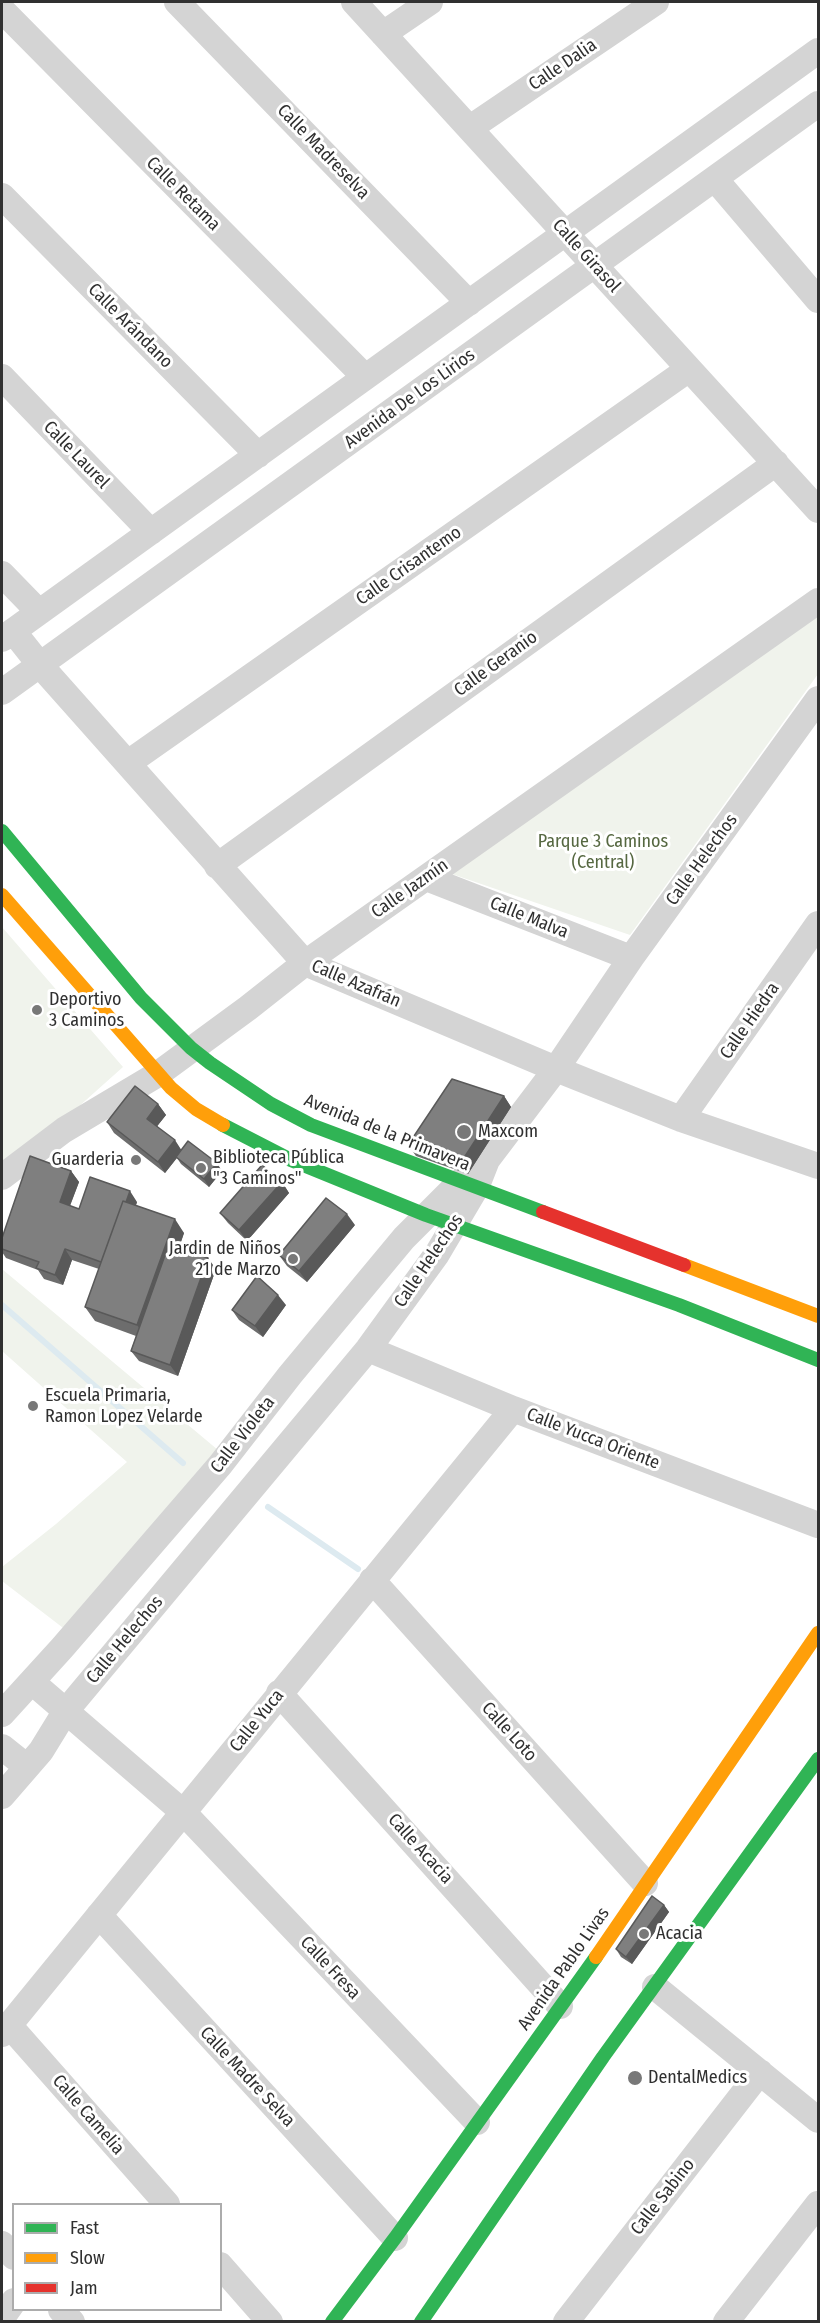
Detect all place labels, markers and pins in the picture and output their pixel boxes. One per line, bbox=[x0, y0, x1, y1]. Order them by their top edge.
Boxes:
place label: Deportivo 3 Caminos bbox=[49, 989, 124, 1032]
marker: Deportivo 3 Caminos bbox=[30, 1003, 44, 1017]
place label: Maxcom bbox=[478, 1121, 538, 1143]
marker: Maxcom bbox=[455, 1123, 473, 1141]
place label: Biblioteca Pública "3 Caminos" bbox=[213, 1147, 344, 1190]
place label: Guarderia bbox=[51, 1149, 124, 1171]
marker: Guarderia bbox=[129, 1153, 143, 1167]
marker: Biblioteca Pública "3 Caminos" bbox=[194, 1161, 208, 1175]
place label: Jardin de Niños 21 de Marzo bbox=[169, 1238, 281, 1280]
marker: Jardin de Niños 21 de Marzo bbox=[286, 1252, 300, 1266]
place label: Escuela Primaria, Ramon Lopez Velarde bbox=[45, 1385, 203, 1428]
marker: Escuela Primaria, Ramon Lopez Velarde bbox=[26, 1399, 40, 1413]
place label: Acacia bbox=[656, 1923, 703, 1945]
marker: Acacia bbox=[637, 1927, 651, 1941]
place label: DentalMedics bbox=[648, 2067, 747, 2089]
marker: DentalMedics bbox=[626, 2069, 644, 2087]

